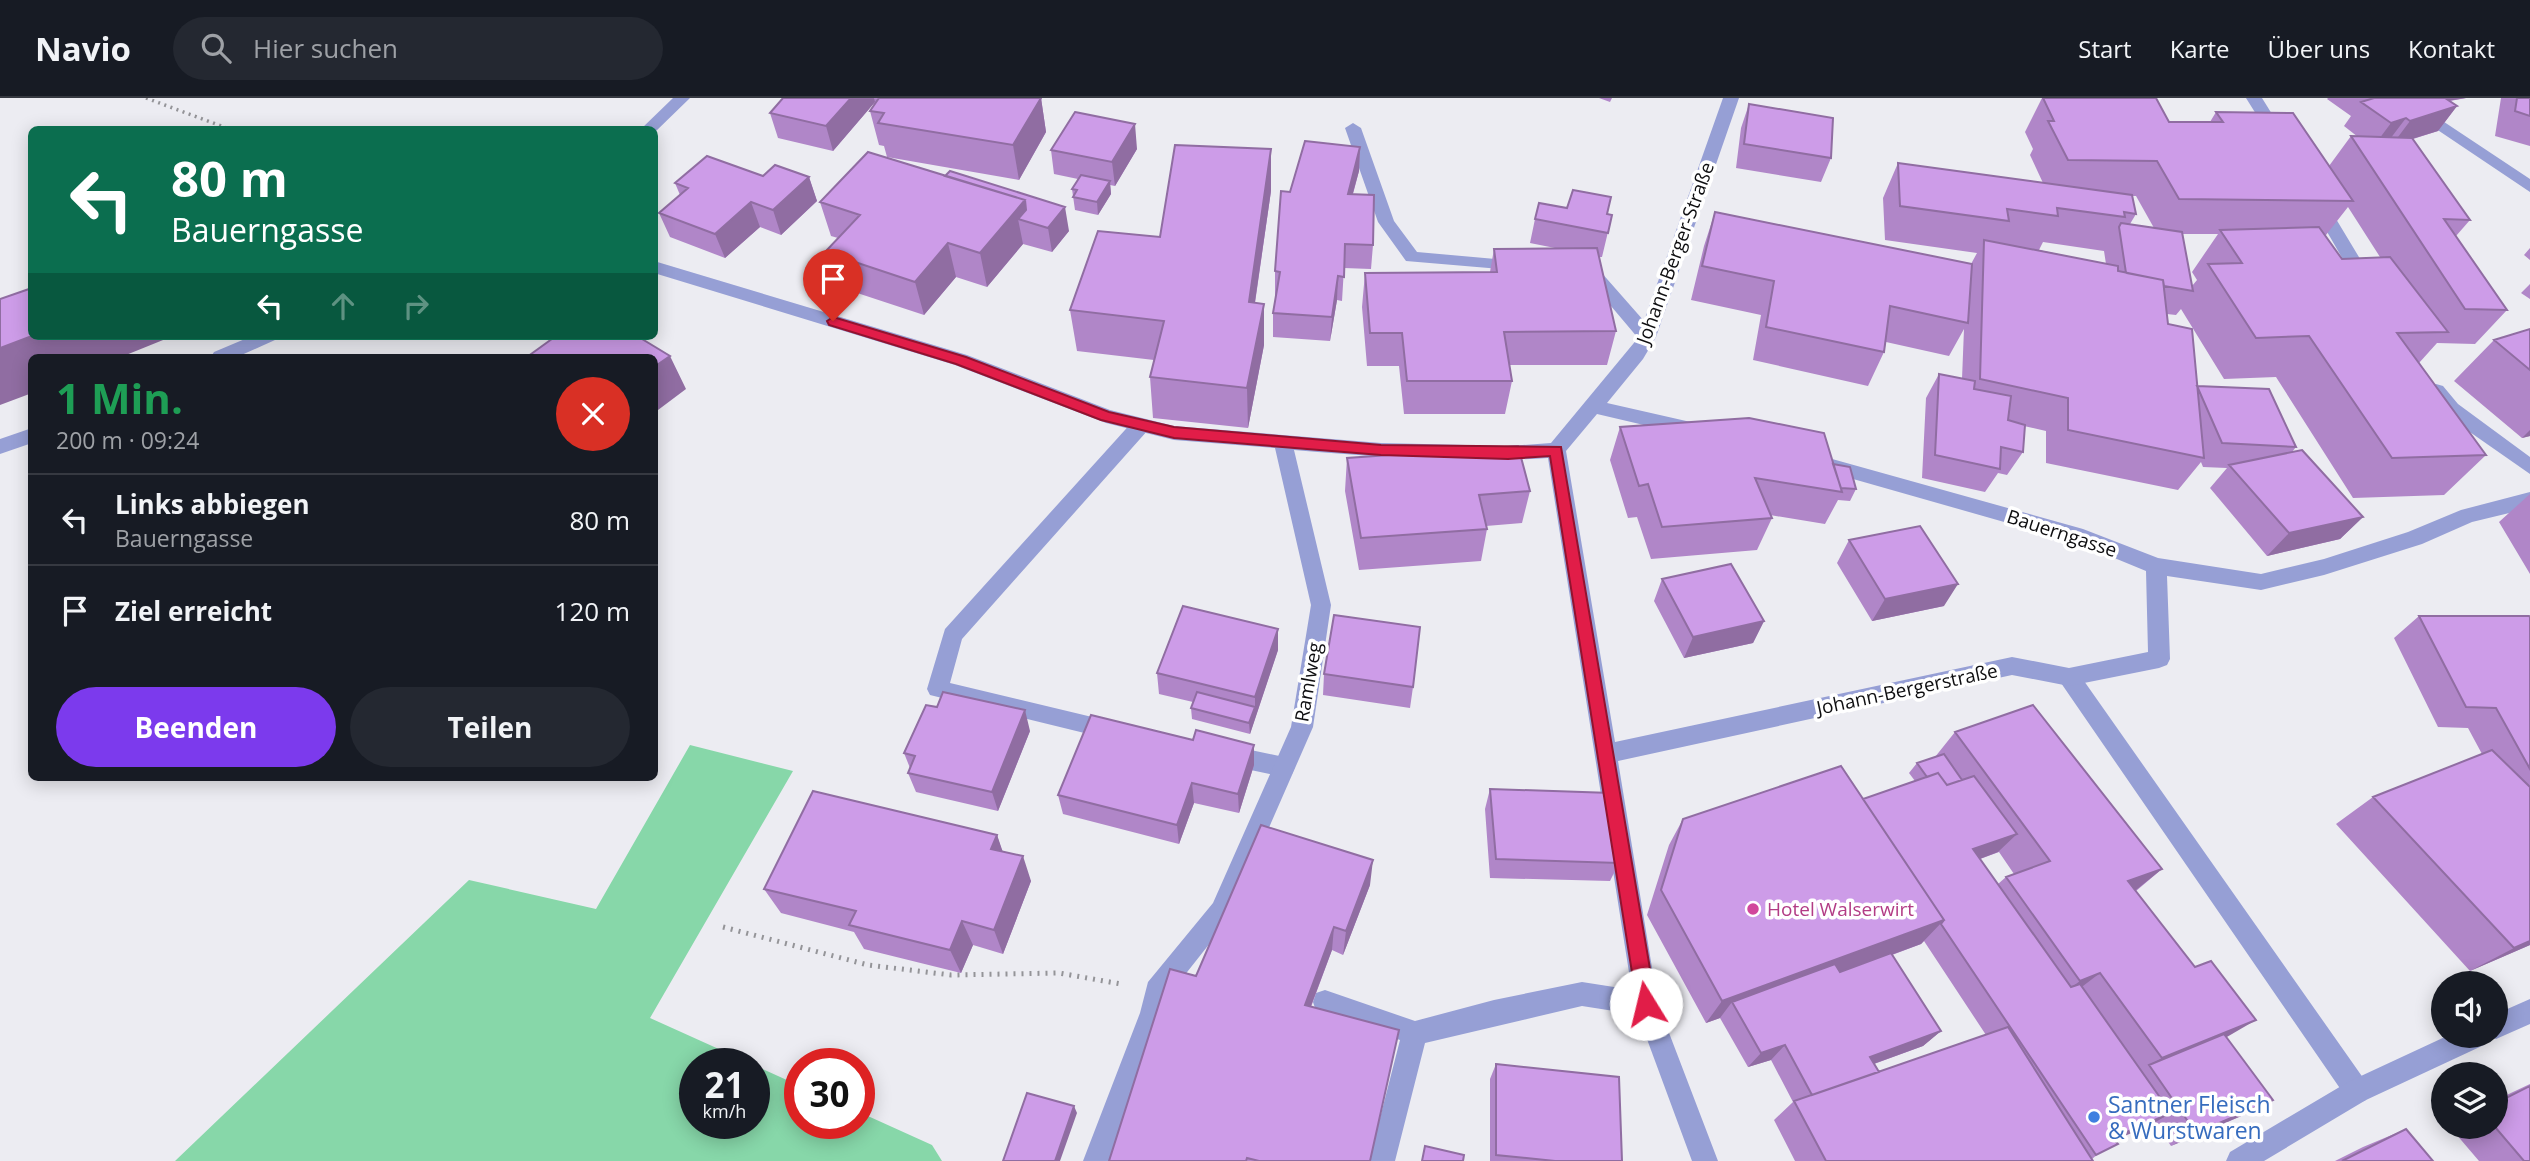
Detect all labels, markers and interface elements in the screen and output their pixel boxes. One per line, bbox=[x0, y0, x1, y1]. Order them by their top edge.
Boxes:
search box bbox=[173, 17, 663, 80]
text: Navio bbox=[35, 26, 131, 71]
icon: search bbox=[197, 29, 235, 67]
text: Hier suchen bbox=[253, 30, 398, 66]
text: Start bbox=[2078, 32, 2132, 65]
text: Karte bbox=[2170, 32, 2230, 65]
text: Über uns bbox=[2268, 32, 2370, 65]
text: Kontakt bbox=[2408, 32, 2495, 65]
text: 80 m bbox=[171, 145, 288, 211]
icon: left bbox=[56, 154, 147, 245]
street label: Johann-Berger-Straße bbox=[1629, 158, 1720, 349]
text: Bauerngasse bbox=[171, 208, 363, 251]
pin bbox=[803, 249, 863, 321]
icon: arrive bbox=[814, 260, 852, 298]
icon: left bbox=[251, 287, 289, 325]
icon: ahead bbox=[324, 287, 362, 325]
icon: right bbox=[397, 287, 435, 325]
text: 1 Min. bbox=[56, 369, 183, 426]
button: close bbox=[556, 377, 630, 451]
text: 200 m · 09:24 bbox=[56, 424, 199, 456]
text: Links abbiegen bbox=[115, 486, 310, 522]
icon: left bbox=[56, 501, 94, 539]
text: 80 m bbox=[569, 502, 630, 538]
street label: Bauerngasse bbox=[2004, 503, 2120, 563]
text: Bauerngasse bbox=[115, 522, 253, 554]
icon: arrive bbox=[56, 592, 94, 630]
text: Ziel erreicht bbox=[115, 593, 272, 629]
text: 120 m bbox=[555, 593, 630, 629]
street label: Ramlweg bbox=[1288, 640, 1328, 724]
street label: Johann-Bergerstraße bbox=[1812, 657, 2000, 721]
button: Beenden bbox=[56, 687, 336, 767]
button: Teilen bbox=[350, 687, 630, 767]
place label: Hotel Walserwirt bbox=[1767, 896, 1914, 922]
marker: Hotel Walserwirt bbox=[1745, 901, 1761, 917]
position arrow bbox=[1609, 967, 1683, 1041]
map controls bbox=[2431, 971, 2508, 1139]
button: sound bbox=[2431, 971, 2508, 1048]
speed limit sign: 30 bbox=[784, 1048, 875, 1139]
text: 21 bbox=[704, 1061, 745, 1108]
button: layers bbox=[2431, 1062, 2508, 1139]
place label: Santner Fleisch & Wurstwaren bbox=[2108, 1088, 2271, 1146]
text: km/h bbox=[703, 1099, 746, 1123]
marker: Santner Fleisch & Wurstwaren bbox=[2086, 1109, 2102, 1125]

